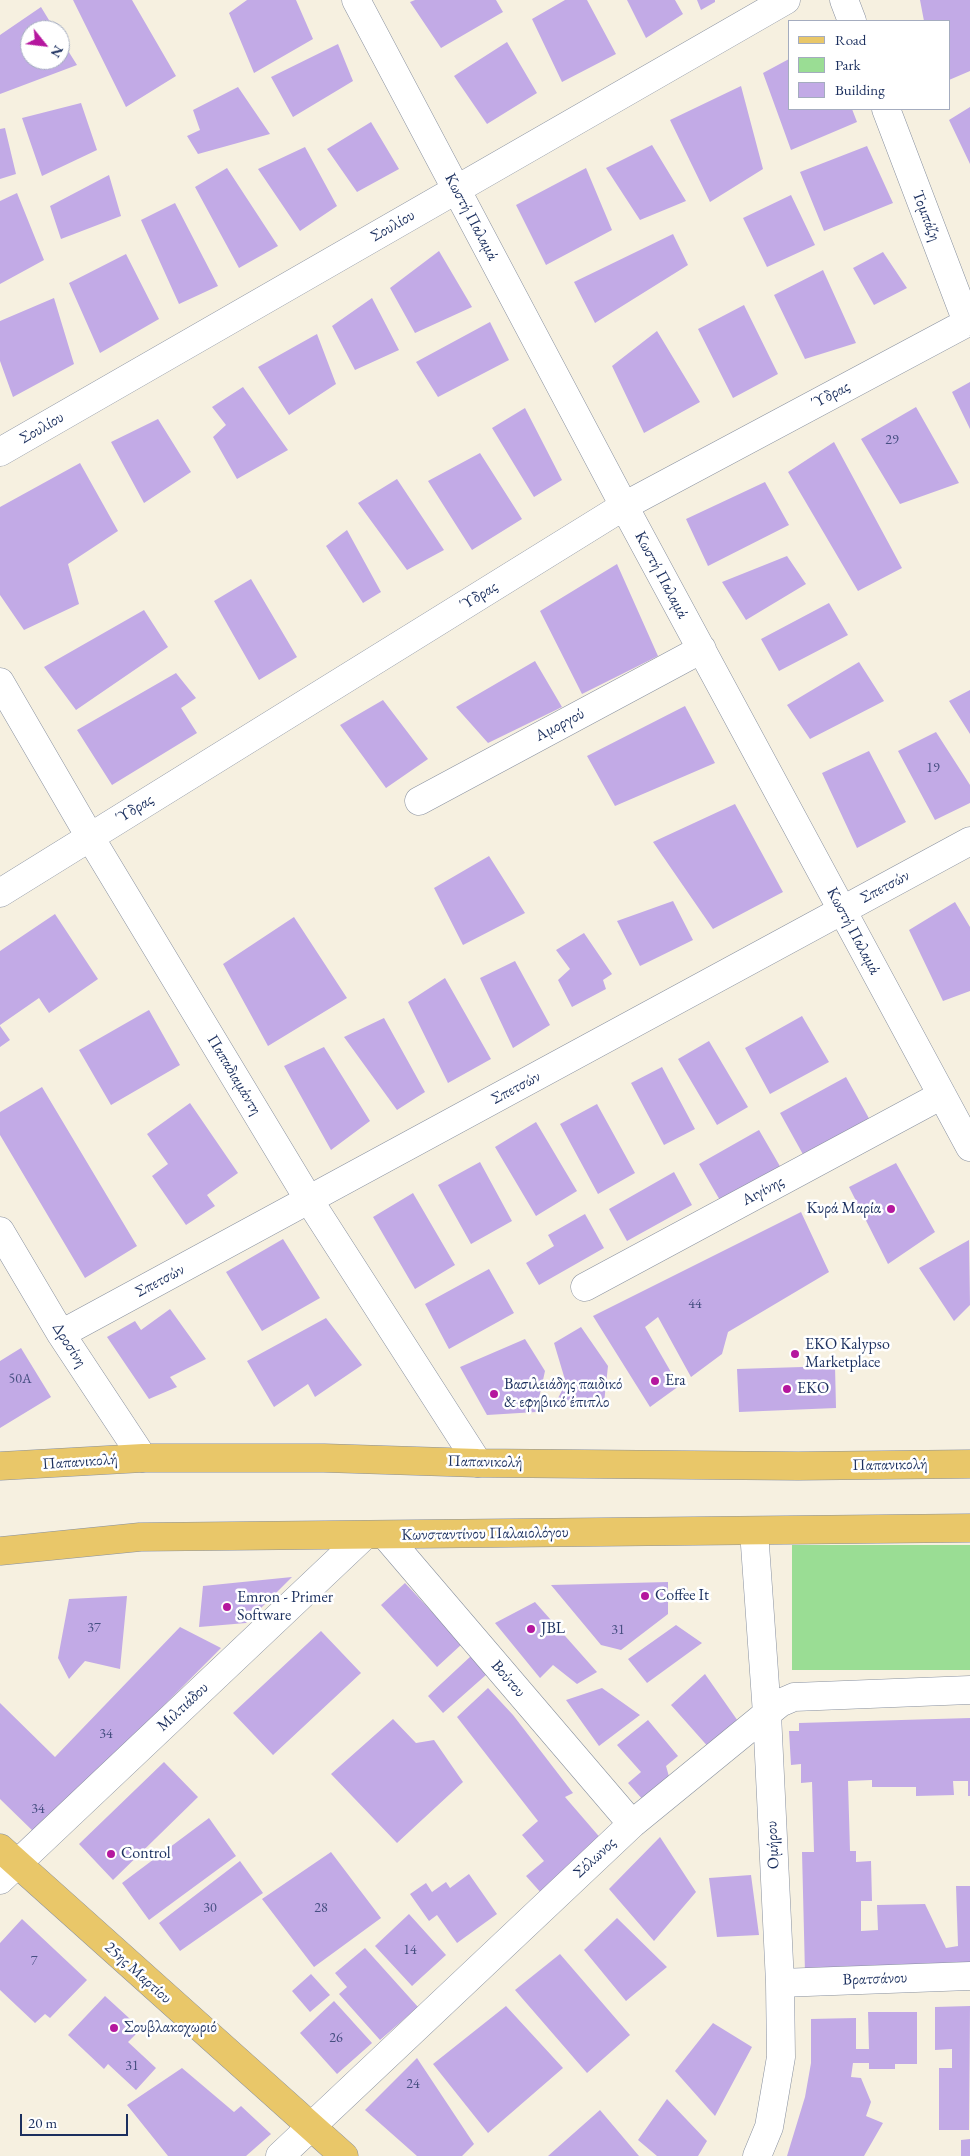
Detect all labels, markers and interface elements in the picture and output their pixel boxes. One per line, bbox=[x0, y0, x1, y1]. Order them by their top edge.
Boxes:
north arrow bbox=[20, 20, 70, 70]
legend bbox=[788, 20, 950, 110]
text: Road bbox=[835, 30, 866, 49]
text: N bbox=[47, 42, 68, 61]
text: Park bbox=[835, 55, 861, 74]
text: Building bbox=[835, 80, 885, 99]
street label: Κωστή Παλαμά bbox=[440, 170, 502, 264]
street label: Τομπάζη bbox=[908, 188, 944, 244]
street label: Σουλίου bbox=[368, 206, 418, 246]
street label: Ύδρας bbox=[809, 377, 853, 413]
street label: Σουλίου bbox=[17, 408, 67, 448]
house number: 29 bbox=[885, 432, 899, 448]
street label: Κωστή Παλαμά bbox=[630, 528, 692, 622]
street label: Ύδρας bbox=[457, 577, 501, 615]
street label: Αμοργού bbox=[532, 704, 588, 746]
house number: 19 bbox=[926, 760, 940, 776]
street label: Ύδρας bbox=[113, 790, 157, 828]
street label: Σπετσών bbox=[857, 866, 913, 908]
street label: Κωστή Παλαμά bbox=[822, 884, 884, 978]
street label: Παπαδιαμάντη bbox=[203, 1031, 265, 1119]
street label: Σπετσών bbox=[488, 1067, 544, 1109]
street label: Αιγίνης bbox=[739, 1172, 787, 1210]
place label: Κυρά Μαρία bbox=[806, 1199, 881, 1219]
marker: Κυρά Μαρία bbox=[885, 1203, 897, 1215]
street label: Σπετσών bbox=[132, 1260, 188, 1302]
house number: 44 bbox=[688, 1296, 702, 1312]
street label: Δροσίνη bbox=[48, 1319, 90, 1371]
place label: EKO Kalypso Marketplace bbox=[805, 1335, 890, 1373]
marker: EKO Kalypso Marketplace bbox=[789, 1348, 801, 1360]
house number: 50Α bbox=[8, 1371, 32, 1387]
place label: Era bbox=[665, 1371, 686, 1391]
place label: Βασιλειάδης παιδικό & εφηβικό έπιπλο bbox=[504, 1375, 622, 1413]
marker: Era bbox=[649, 1375, 661, 1387]
place label: EKO bbox=[797, 1379, 829, 1399]
marker: EKO bbox=[781, 1383, 793, 1395]
marker: Βασιλειάδης παιδικό & εφηβικό έπιπλο bbox=[488, 1388, 500, 1400]
street label: Παπανικολή bbox=[42, 1450, 118, 1474]
street label: Παπανικολή bbox=[447, 1452, 523, 1472]
street label: Παπανικολή bbox=[852, 1455, 928, 1475]
street label: Κωνσταντίνου Παλαιολόγου bbox=[401, 1523, 569, 1545]
place label: Coffee It bbox=[655, 1586, 709, 1606]
place label: Emron - Primer Software bbox=[237, 1588, 333, 1626]
marker: Coffee It bbox=[639, 1590, 651, 1602]
marker: Emron - Primer Software bbox=[221, 1601, 233, 1613]
place label: JBL bbox=[541, 1619, 565, 1639]
house number: 37 bbox=[87, 1620, 101, 1636]
house number: 31 bbox=[611, 1622, 625, 1638]
marker: JBL bbox=[525, 1623, 537, 1635]
street label: Βούτου bbox=[487, 1657, 529, 1701]
street label: Μιλτιάδου bbox=[153, 1678, 213, 1736]
house number: 34 bbox=[99, 1726, 113, 1742]
house number: 34 bbox=[31, 1801, 45, 1817]
street label: Ομήρου bbox=[762, 1820, 784, 1870]
street label: Σόλωνος bbox=[570, 1834, 620, 1882]
place label: Control bbox=[121, 1844, 171, 1864]
marker: Control bbox=[105, 1848, 117, 1860]
house number: 30 bbox=[203, 1900, 217, 1916]
house number: 28 bbox=[314, 1900, 328, 1916]
street label: 25ης Μαρτίου bbox=[101, 1938, 175, 2008]
house number: 14 bbox=[403, 1942, 417, 1958]
house number: 7 bbox=[31, 1953, 37, 1969]
street label: Βρατσάνου bbox=[842, 1968, 908, 1990]
place label: Σουβλακοχωριό bbox=[124, 2018, 217, 2038]
marker: Σουβλακοχωριό bbox=[108, 2022, 120, 2034]
house number: 26 bbox=[329, 2030, 343, 2046]
house number: 31 bbox=[125, 2058, 139, 2074]
house number: 24 bbox=[406, 2076, 420, 2092]
scale bar bbox=[22, 2104, 130, 2136]
text: 20 m bbox=[28, 2113, 57, 2132]

